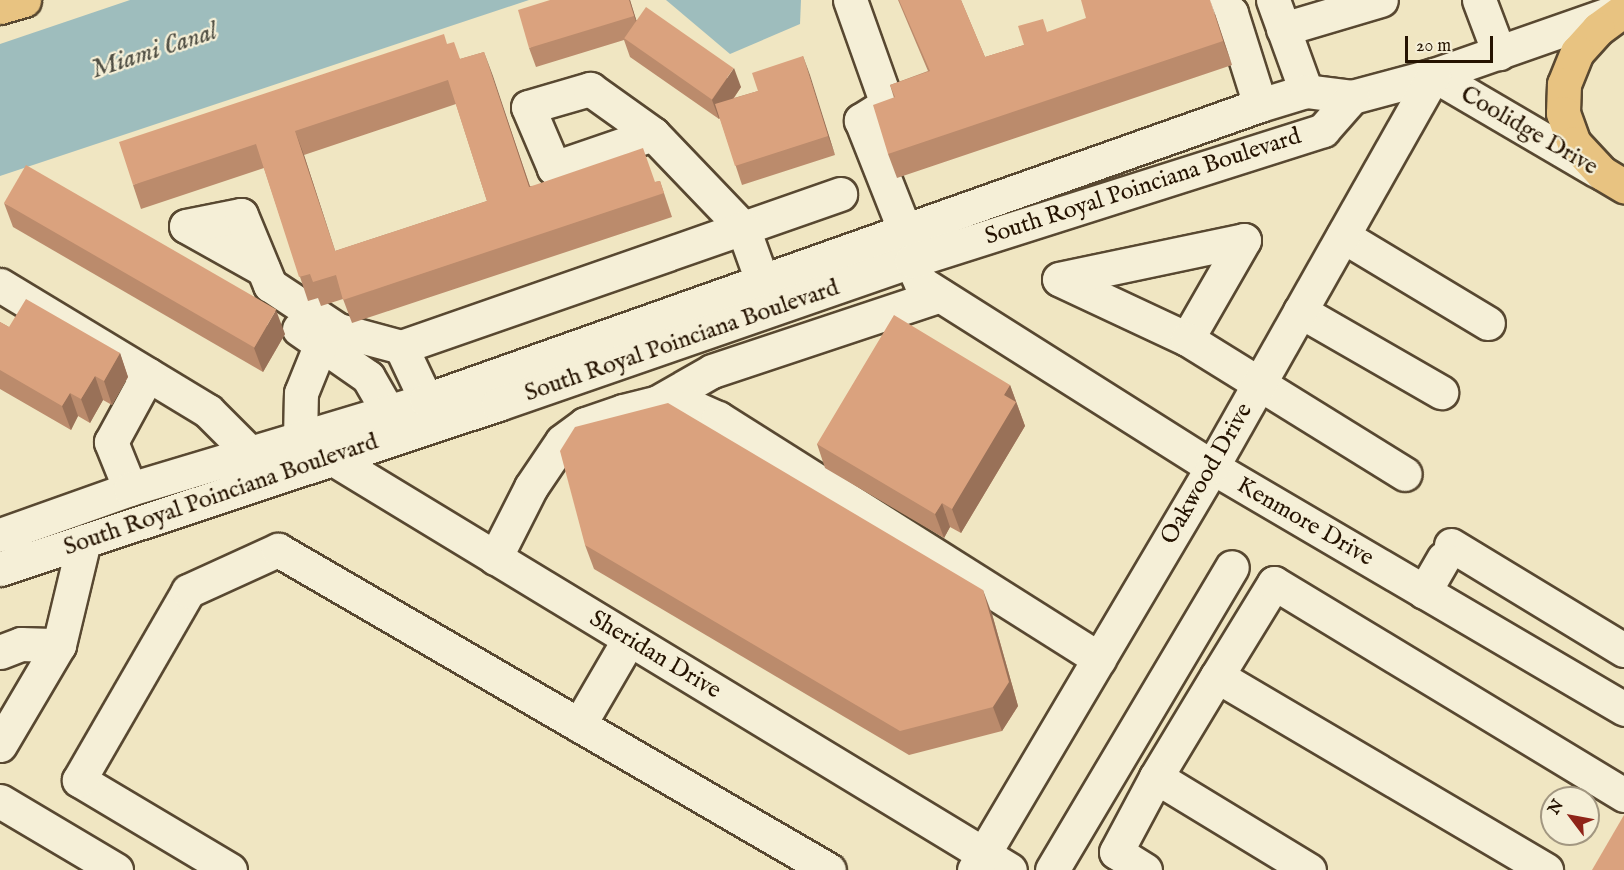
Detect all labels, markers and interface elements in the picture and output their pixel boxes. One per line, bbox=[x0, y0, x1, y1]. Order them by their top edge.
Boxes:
water label: Miami Canal bbox=[87, 16, 221, 86]
scale bar bbox=[1408, 24, 1496, 62]
text: 20 m bbox=[1416, 35, 1451, 58]
street label: Coolidge Drive bbox=[1455, 80, 1603, 182]
street label: South Royal Poinciana Boulevard bbox=[981, 122, 1305, 252]
street label: South Royal Poinciana Boulevard bbox=[521, 274, 843, 408]
street label: Oakwood Drive bbox=[1155, 398, 1259, 550]
street label: South Royal Poinciana Boulevard bbox=[60, 428, 382, 562]
street label: Kenmore Drive bbox=[1231, 471, 1379, 573]
street label: Sheridan Drive bbox=[584, 604, 726, 706]
north arrow bbox=[1540, 786, 1600, 846]
text: N bbox=[1544, 796, 1569, 819]

